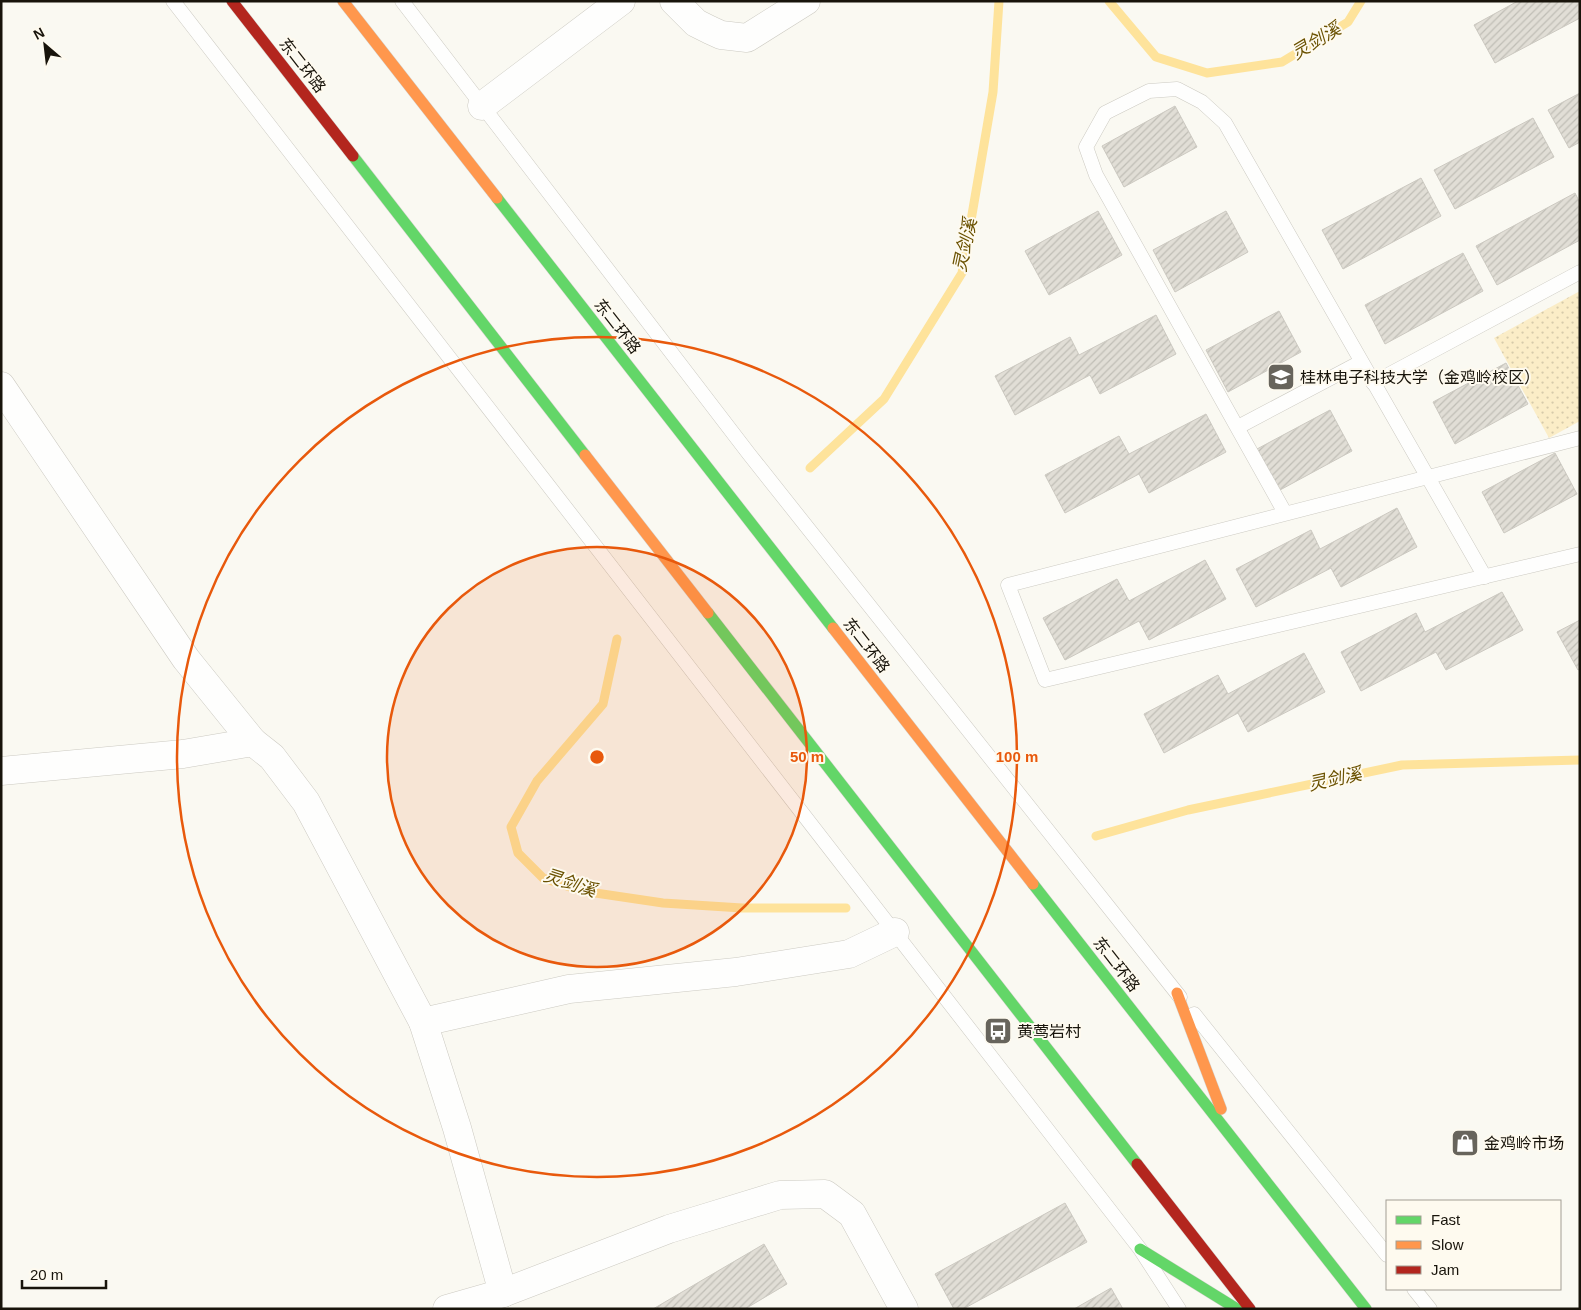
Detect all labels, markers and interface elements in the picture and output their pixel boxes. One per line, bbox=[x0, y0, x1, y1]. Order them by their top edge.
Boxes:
water label: 灵剑溪 bbox=[1288, 17, 1346, 63]
north arrow bbox=[20, 20, 70, 70]
text: N bbox=[31, 24, 47, 43]
street label: 东二环路 bbox=[276, 35, 329, 96]
water label: 灵剑溪 bbox=[950, 215, 981, 273]
street label: 东二环路 bbox=[591, 296, 644, 357]
school or university icon: 桂林电子科技大学（金鸡岭校区） bbox=[1266, 362, 1296, 392]
place label: 桂林电子科技大学（金鸡岭校区） bbox=[1300, 369, 1540, 386]
street label: 东二环路 bbox=[840, 615, 893, 676]
centre of rings bbox=[588, 748, 606, 766]
text: 50 m bbox=[790, 748, 824, 765]
text: 100 m bbox=[996, 748, 1038, 765]
water label: 灵剑溪 bbox=[1307, 763, 1365, 794]
water label: 灵剑溪 bbox=[541, 865, 601, 901]
street label: 东二环路 bbox=[1090, 934, 1143, 995]
bus stop icon: 黄莺岩村 bbox=[983, 1016, 1013, 1046]
place label: 黄莺岩村 bbox=[1017, 1023, 1081, 1040]
shop icon: 金鸡岭市场 bbox=[1450, 1128, 1480, 1158]
place label: 金鸡岭市场 bbox=[1484, 1135, 1564, 1152]
legend bbox=[1386, 1200, 1561, 1290]
text: Fast bbox=[1431, 1211, 1461, 1228]
text: Slow bbox=[1431, 1236, 1464, 1253]
scale bar bbox=[22, 1258, 106, 1290]
text: Jam bbox=[1431, 1261, 1459, 1278]
text: 20 m bbox=[30, 1266, 63, 1283]

